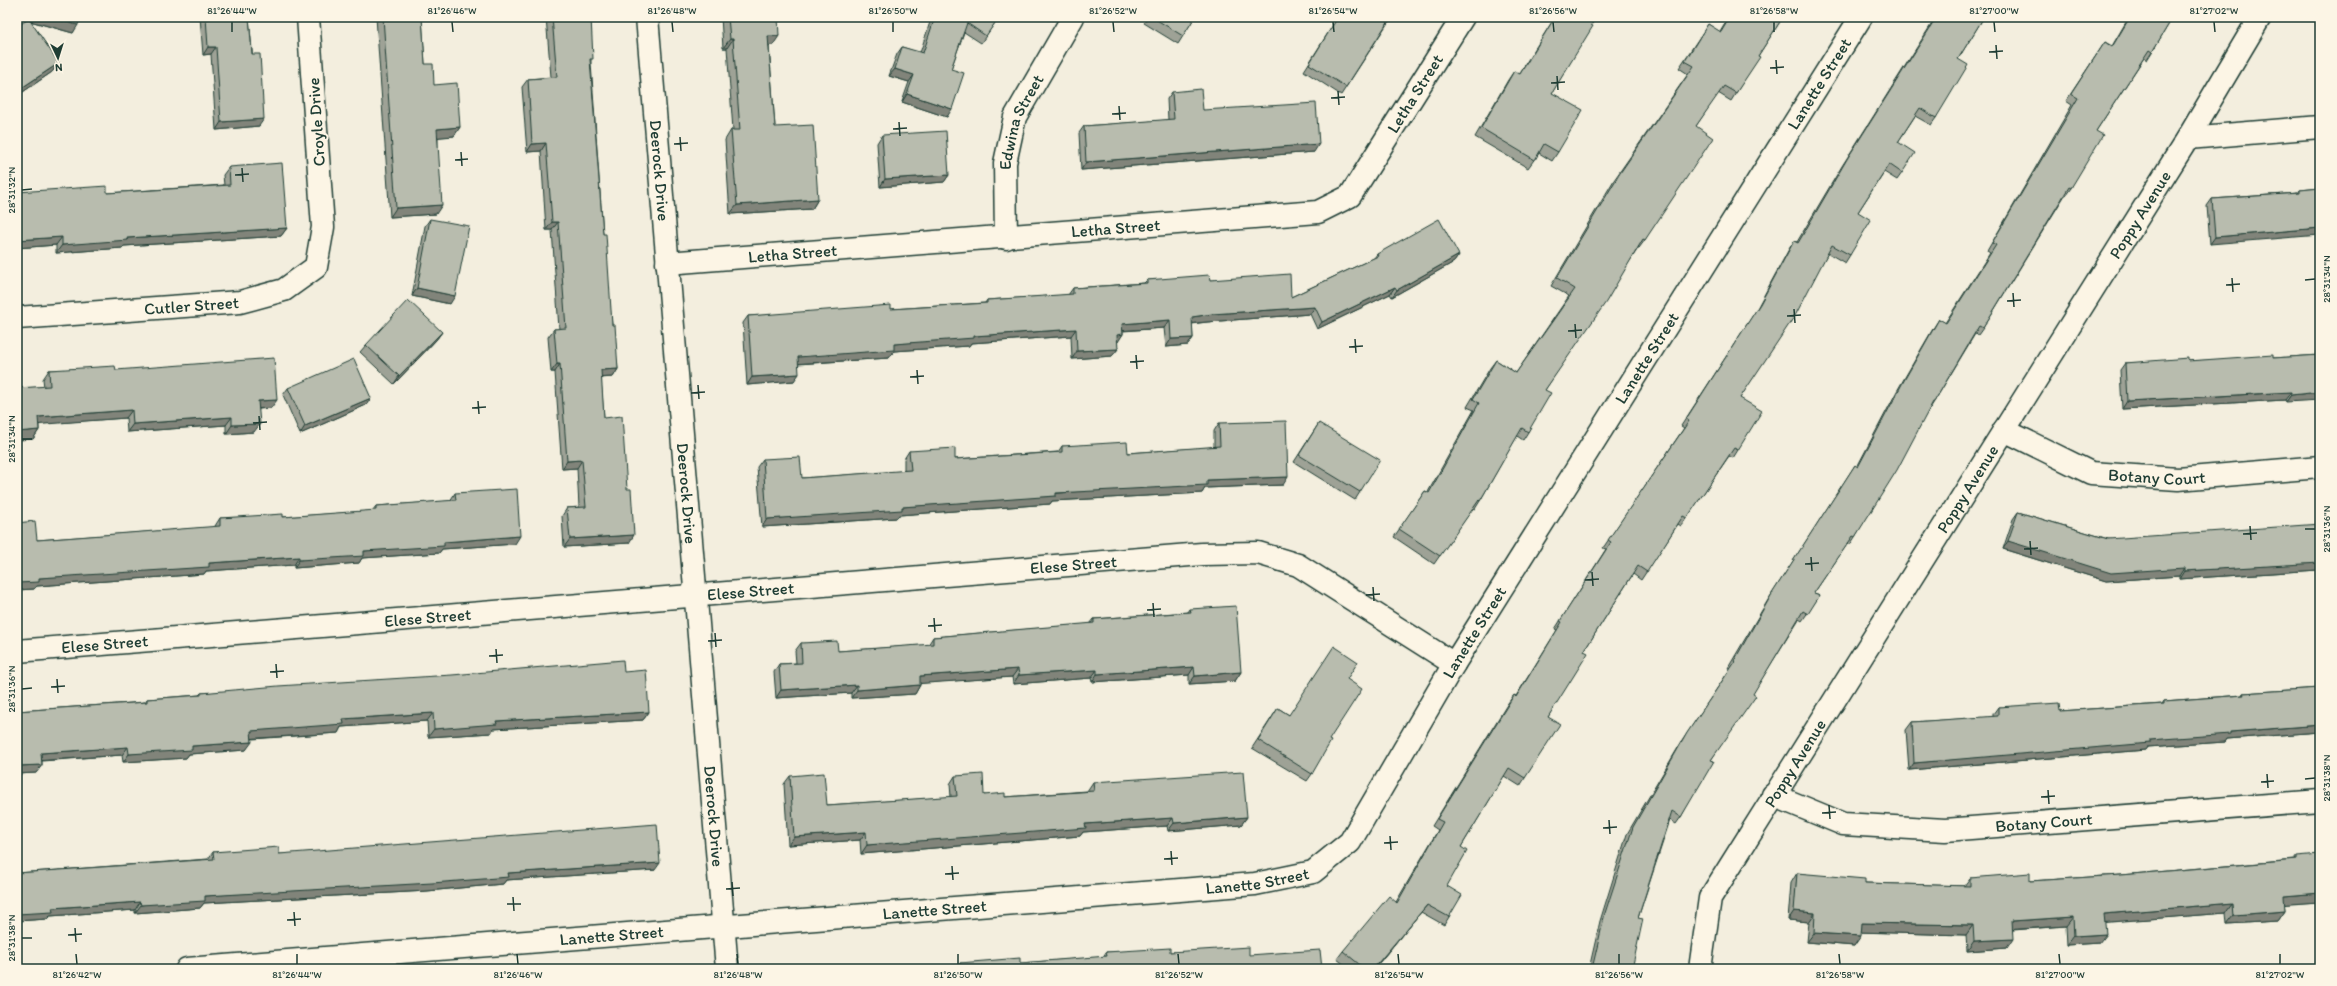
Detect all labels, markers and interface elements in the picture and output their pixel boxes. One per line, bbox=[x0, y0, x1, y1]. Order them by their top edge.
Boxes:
text: 81°26'44"W bbox=[207, 4, 257, 17]
text: 81°26'46"W bbox=[428, 4, 477, 17]
text: 81°26'48"W bbox=[647, 4, 697, 17]
text: 81°26'50"W bbox=[868, 4, 918, 17]
text: 81°26'52"W bbox=[1089, 4, 1138, 17]
text: 81°26'54"W bbox=[1309, 4, 1358, 17]
text: 81°26'56"W bbox=[1529, 4, 1578, 17]
text: 81°26'58"W bbox=[1750, 4, 1799, 17]
text: 81°27'00"W bbox=[1969, 4, 2019, 17]
text: 81°27'02"W bbox=[2190, 4, 2239, 17]
street label: Lanette Street bbox=[1783, 34, 1855, 133]
north arrow bbox=[38, 38, 78, 78]
street label: Letha Street bbox=[1382, 50, 1447, 137]
text: N bbox=[54, 61, 63, 74]
street label: Edwina Street bbox=[995, 71, 1048, 170]
street label: Croyle Drive bbox=[303, 77, 329, 167]
street label: Deerock Drive bbox=[646, 119, 674, 222]
text: 28°31'32"N bbox=[5, 166, 18, 213]
street label: Poppy Avenue bbox=[2105, 167, 2175, 262]
street label: Letha Street bbox=[1070, 214, 1162, 241]
street label: Letha Street bbox=[747, 240, 839, 267]
text: 28°31'34"N bbox=[2320, 255, 2333, 303]
street label: Cutler Street bbox=[143, 292, 240, 319]
street label: Lanette Street bbox=[1610, 308, 1683, 407]
text: 28°31'34"N bbox=[5, 415, 18, 463]
street label: Poppy Avenue bbox=[1932, 441, 2002, 537]
street label: Deerock Drive bbox=[673, 442, 701, 545]
street label: Botany Court bbox=[2108, 464, 2207, 489]
text: 28°31'36"N bbox=[2320, 505, 2333, 552]
street label: Elese Street bbox=[1029, 551, 1118, 578]
street label: Elese Street bbox=[706, 577, 795, 604]
street label: Lanette Street bbox=[1438, 583, 1510, 682]
street label: Elese Street bbox=[383, 604, 473, 631]
street label: Elese Street bbox=[60, 630, 150, 657]
text: 28°31'36"N bbox=[5, 665, 18, 712]
street label: Poppy Avenue bbox=[1760, 715, 1830, 811]
text: 28°31'38"N bbox=[2320, 754, 2333, 801]
street label: Deerock Drive bbox=[700, 765, 728, 868]
street label: Botany Court bbox=[1994, 809, 2094, 836]
street label: Lanette Street bbox=[1205, 863, 1311, 898]
street label: Lanette Street bbox=[882, 895, 988, 924]
text: 28°31'38"N bbox=[5, 914, 18, 961]
street label: Lanette Street bbox=[559, 921, 665, 949]
text: 81°26'42"W bbox=[53, 968, 102, 981]
text: 81°26'44"W bbox=[272, 968, 322, 981]
text: 81°26'46"W bbox=[494, 968, 543, 981]
text: 81°26'48"W bbox=[713, 968, 763, 981]
text: 81°26'50"W bbox=[933, 968, 983, 981]
text: 81°26'52"W bbox=[1155, 968, 1204, 981]
text: 81°26'54"W bbox=[1375, 968, 1424, 981]
text: 81°26'56"W bbox=[1595, 968, 1644, 981]
text: 81°26'58"W bbox=[1816, 968, 1865, 981]
text: 81°27'00"W bbox=[2035, 968, 2085, 981]
text: 81°27'02"W bbox=[2256, 968, 2305, 981]

